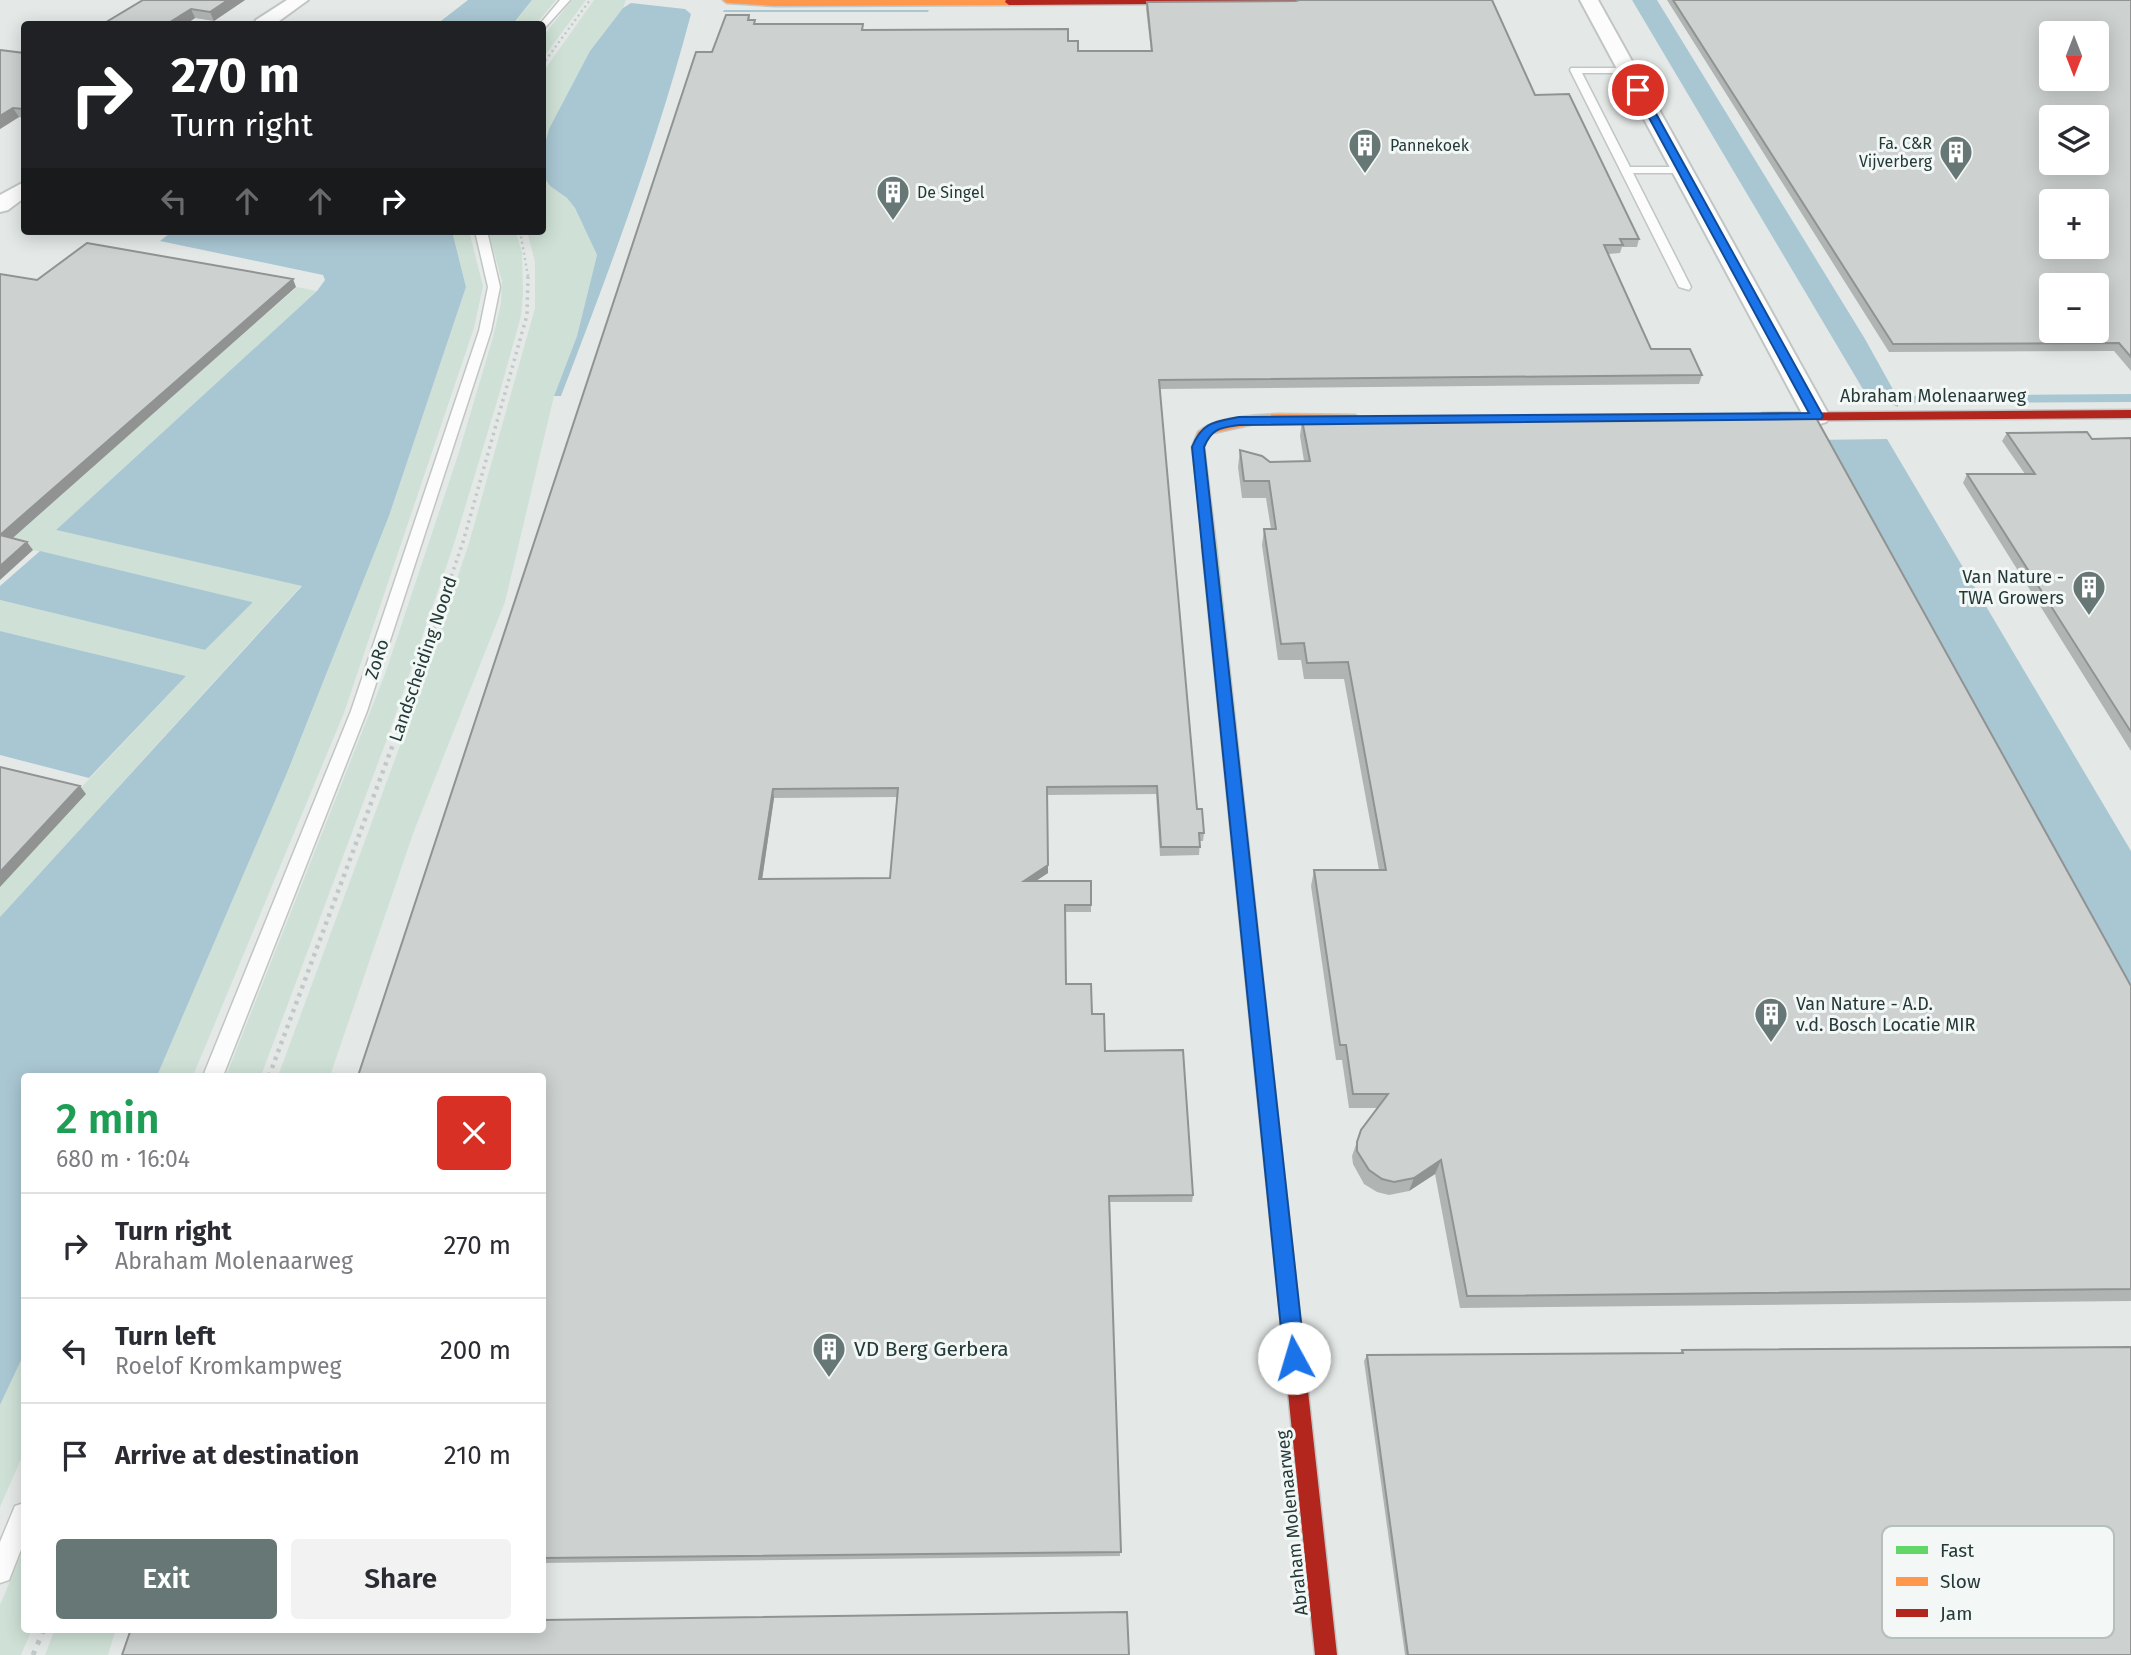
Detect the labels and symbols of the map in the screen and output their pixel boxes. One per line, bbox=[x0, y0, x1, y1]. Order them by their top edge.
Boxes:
north arrow bbox=[2039, 21, 2109, 91]
pin bbox=[1608, 60, 1668, 120]
building icon: Pannekoek bbox=[1346, 126, 1384, 175]
building icon: Fa. C&R Vijverberg bbox=[1937, 133, 1975, 182]
place label: Fa. C&R Vijverberg bbox=[1859, 134, 1933, 171]
place label: Pannekoek bbox=[1390, 136, 1470, 155]
building icon: De Singel bbox=[874, 173, 912, 222]
place label: De Singel bbox=[917, 183, 985, 202]
street label: Abraham Molenaarweg bbox=[1840, 385, 2027, 407]
place label: Van Nature - TWA Growers bbox=[1959, 566, 2064, 609]
building icon: Van Nature - TWA Growers bbox=[2070, 568, 2108, 617]
street label: Landscheiding Noord bbox=[384, 573, 462, 745]
street label: ZoRo bbox=[360, 636, 394, 682]
place label: Van Nature - A.D. v.d. Bosch Locatie MIR bbox=[1796, 993, 1976, 1036]
building icon: Van Nature - A.D. v.d. Bosch Locatie MIR bbox=[1752, 995, 1790, 1044]
position arrow bbox=[1257, 1321, 1331, 1395]
building icon: VD Berg Gerbera bbox=[810, 1330, 848, 1379]
place label: VD Berg Gerbera bbox=[854, 1336, 1009, 1362]
street label: Abraham Molenaarweg bbox=[1271, 1429, 1313, 1617]
legend bbox=[1882, 1526, 2114, 1638]
text: Fast bbox=[1940, 1539, 1974, 1562]
text: Slow bbox=[1940, 1570, 1981, 1593]
text: Jam bbox=[1940, 1602, 1972, 1625]

